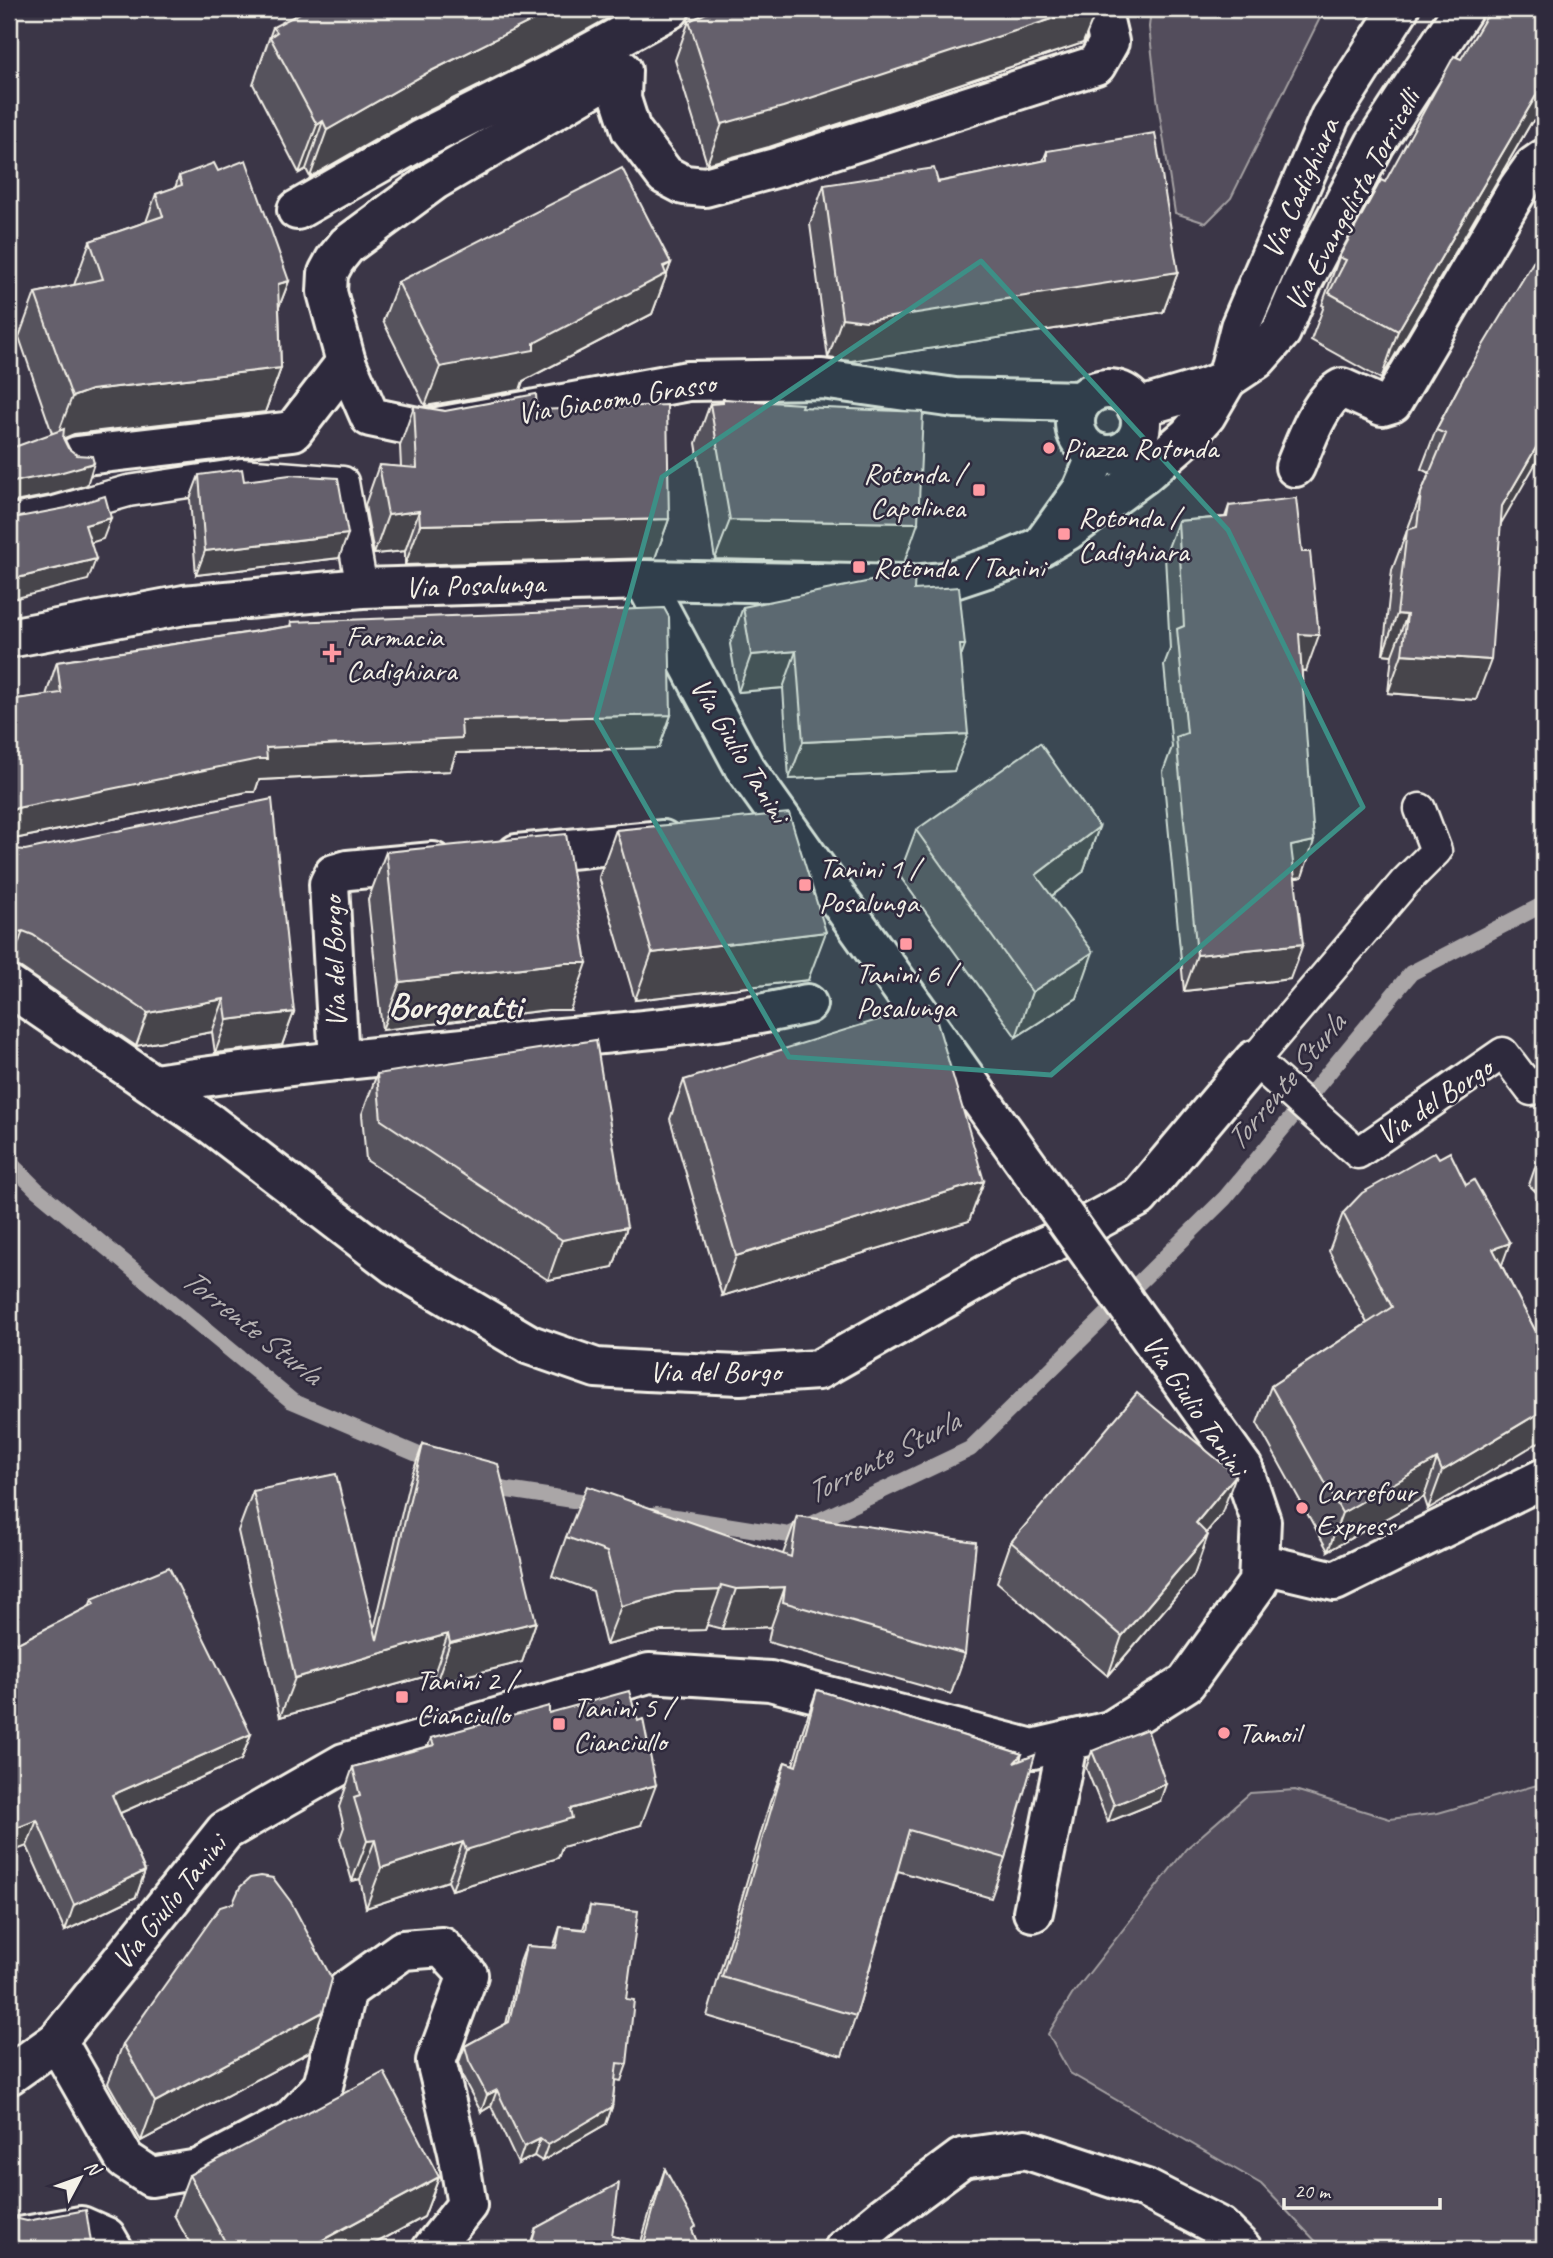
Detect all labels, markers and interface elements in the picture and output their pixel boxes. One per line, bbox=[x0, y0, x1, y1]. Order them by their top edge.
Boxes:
street label: Via Evangelista Torricelli bbox=[1275, 80, 1430, 317]
street label: Via Cadighiara bbox=[1252, 110, 1349, 264]
street label: Via Giacomo Grasso bbox=[514, 363, 721, 432]
place label: Piazza Rotonda bbox=[1063, 429, 1221, 467]
marker: Piazza Rotonda bbox=[1041, 440, 1057, 456]
place label: Rotonda / Capolinea bbox=[863, 454, 971, 526]
marker: Rotonda / Capolinea bbox=[971, 482, 987, 498]
place label: Rotonda / Cadighiara bbox=[1078, 498, 1190, 570]
marker: Rotonda / Cadighiara bbox=[1056, 526, 1072, 542]
place label: Rotonda / Tanini bbox=[873, 548, 1048, 586]
marker: Rotonda / Tanini bbox=[851, 559, 867, 575]
street label: Via Posalunga bbox=[405, 563, 548, 606]
place label: Farmacia Cadighiara bbox=[346, 617, 458, 689]
marker: Farmacia Cadighiara bbox=[324, 645, 340, 661]
street label: Via Giulio Tanini bbox=[682, 671, 800, 832]
place label: Tanini 1 / Posalunga bbox=[819, 849, 925, 921]
marker: Tanini 1 / Posalunga bbox=[797, 877, 813, 893]
street label: Via del Borgo bbox=[313, 892, 355, 1028]
marker: Tanini 6 / Posalunga bbox=[898, 936, 914, 952]
place label: Tanini 6 / Posalunga bbox=[856, 954, 962, 1026]
district label: Borgoratti bbox=[388, 982, 526, 1029]
water label: Torrente Sturla bbox=[1215, 1002, 1357, 1159]
street label: Via del Borgo bbox=[1369, 1047, 1502, 1154]
water label: Torrente Sturla bbox=[173, 1258, 333, 1396]
street label: Via Giulio Tanini bbox=[1134, 1327, 1258, 1486]
street label: Via del Borgo bbox=[649, 1352, 784, 1390]
water label: Torrente Sturla bbox=[798, 1399, 969, 1513]
place label: Carrefour Express bbox=[1316, 1472, 1419, 1544]
marker: Carrefour Express bbox=[1294, 1500, 1310, 1516]
place label: Tanini 2 / Cianciullo bbox=[416, 1661, 522, 1733]
place label: Tanini 5 / Cianciullo bbox=[573, 1688, 679, 1760]
marker: Tanini 2 / Cianciullo bbox=[394, 1689, 410, 1705]
place label: Tamoil bbox=[1238, 1714, 1305, 1752]
marker: Tanini 5 / Cianciullo bbox=[551, 1716, 567, 1732]
marker: Tamoil bbox=[1216, 1725, 1232, 1741]
street label: Via Giulio Tanini bbox=[103, 1824, 237, 1977]
north arrow bbox=[46, 2142, 116, 2212]
text: N bbox=[79, 2155, 107, 2182]
scale bar bbox=[1284, 2167, 1439, 2211]
text: 20 m bbox=[1294, 2178, 1332, 2204]

